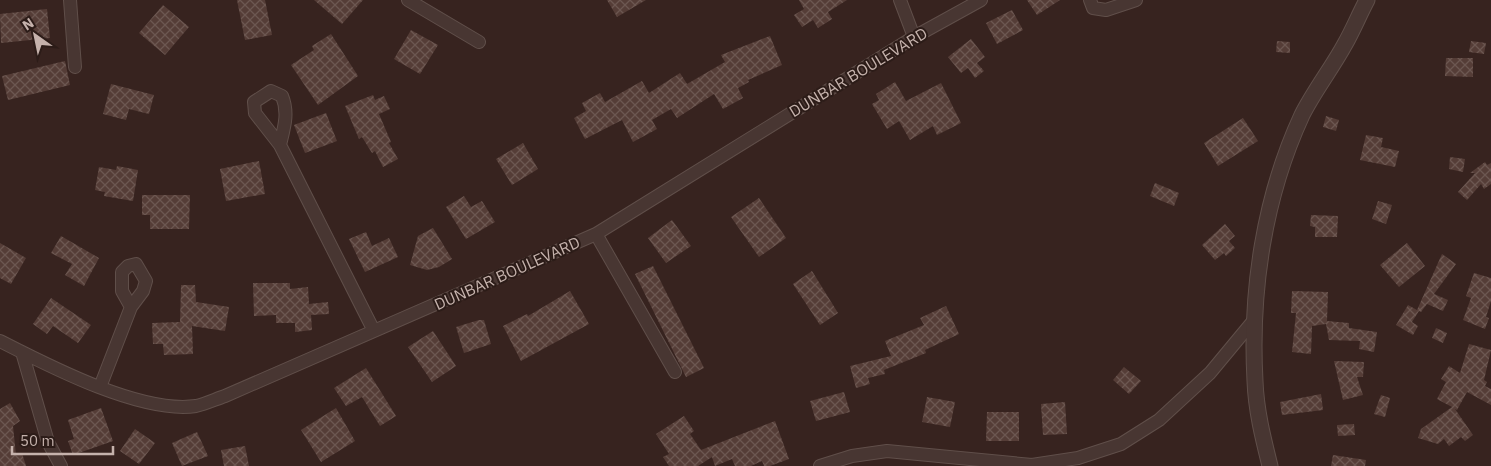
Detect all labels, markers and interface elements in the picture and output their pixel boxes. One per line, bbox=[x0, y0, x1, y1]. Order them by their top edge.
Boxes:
north arrow bbox=[10, 10, 60, 60]
text: N bbox=[19, 14, 37, 34]
street label: DUNBAR BOULEVARD bbox=[785, 23, 931, 121]
street label: DUNBAR BOULEVARD bbox=[431, 232, 583, 314]
scale bar bbox=[12, 424, 114, 456]
text: 50 m bbox=[20, 431, 55, 450]

